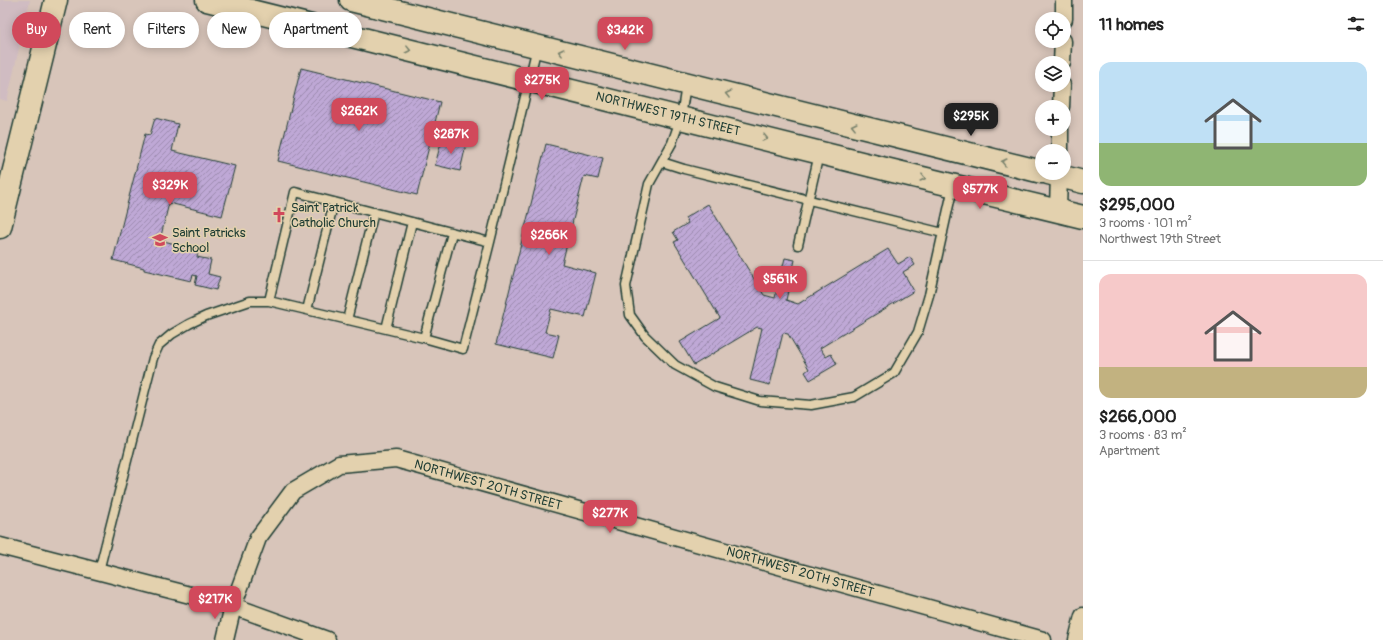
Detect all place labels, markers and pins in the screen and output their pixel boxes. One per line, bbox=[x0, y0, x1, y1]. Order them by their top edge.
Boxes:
pin: $342K bbox=[597, 17, 653, 51]
pin: $275K bbox=[514, 67, 570, 101]
pin: $262K bbox=[331, 98, 387, 132]
pin: $295K bbox=[943, 103, 999, 137]
pin: $287K bbox=[423, 121, 479, 155]
pin: $329K bbox=[142, 172, 198, 206]
pin: $577K bbox=[952, 176, 1008, 210]
place label: Saint Patrick Catholic Church bbox=[291, 200, 376, 231]
church icon: Saint Patrick Catholic Church bbox=[270, 206, 288, 224]
pin: $266K bbox=[521, 222, 577, 256]
place label: Saint Patricks School bbox=[172, 225, 246, 256]
school or university icon: Saint Patricks School bbox=[151, 231, 169, 249]
pin: $561K bbox=[752, 266, 808, 300]
pin: $277K bbox=[582, 500, 638, 534]
pin: $217K bbox=[187, 586, 243, 620]

